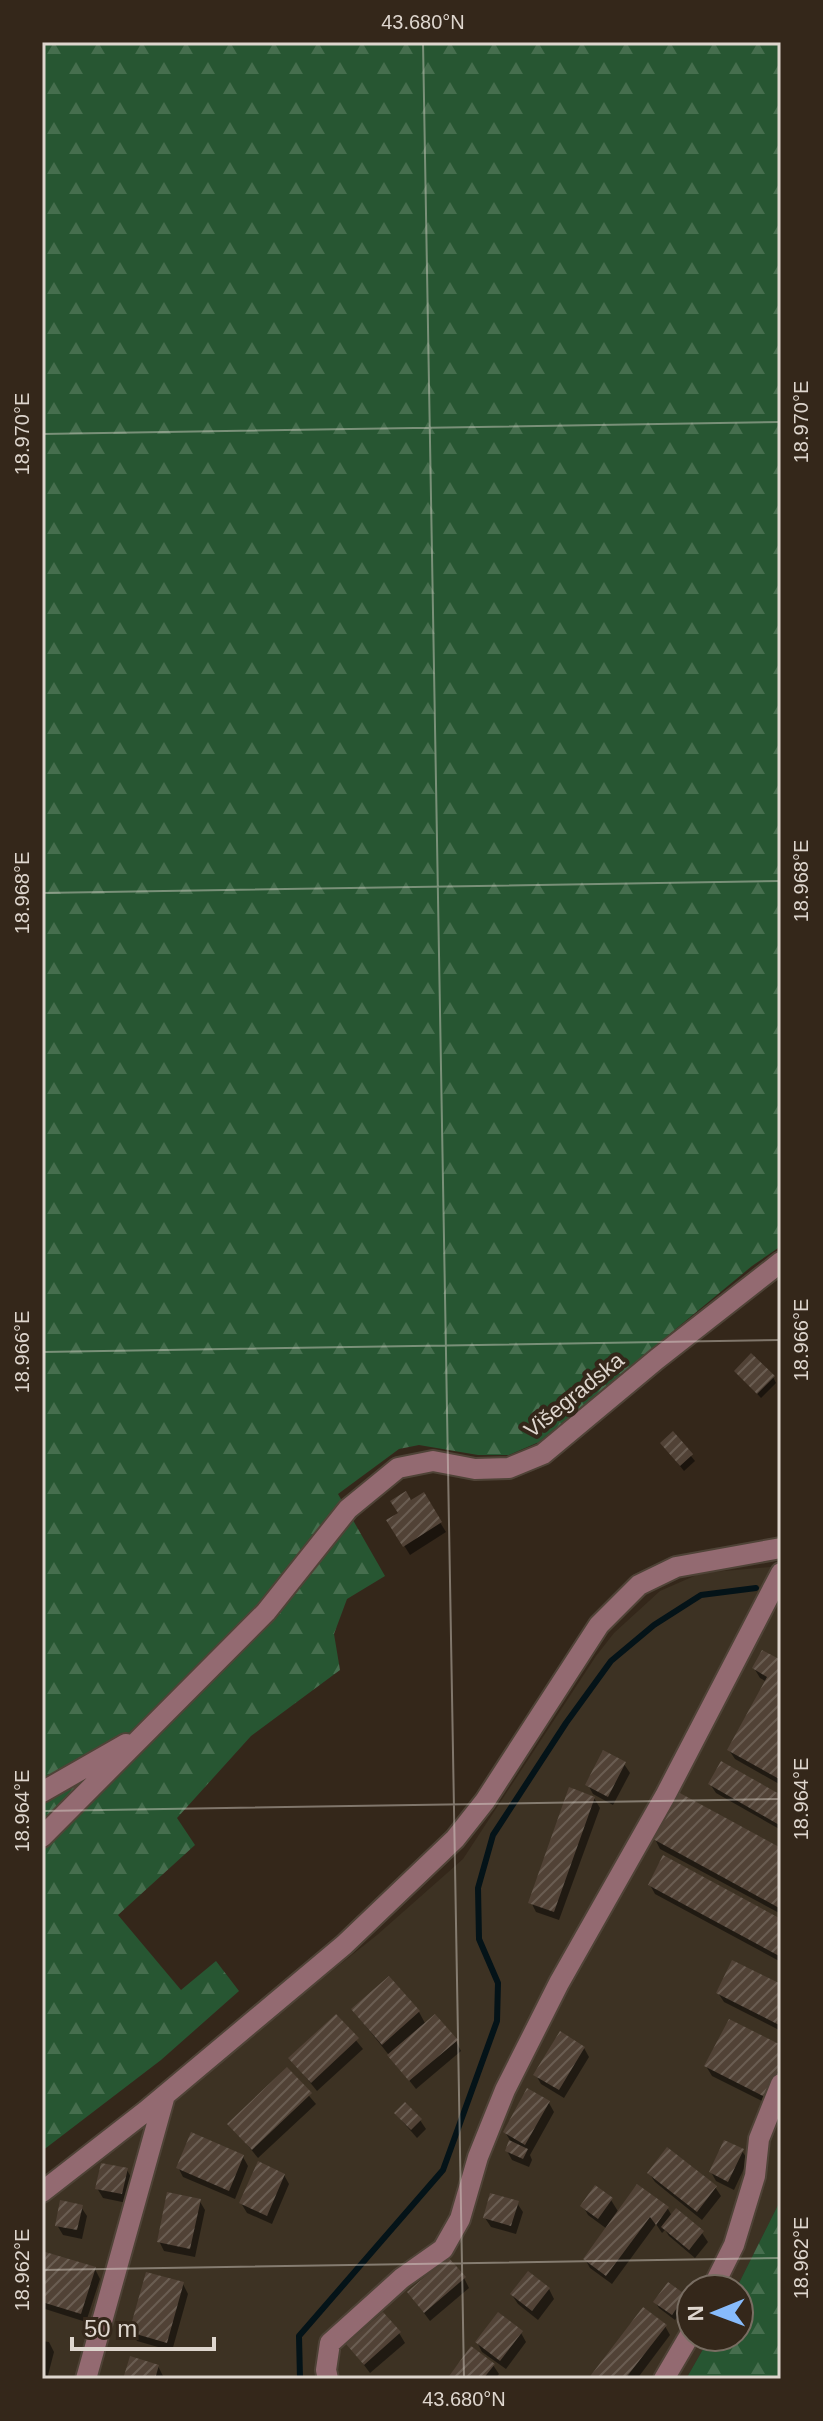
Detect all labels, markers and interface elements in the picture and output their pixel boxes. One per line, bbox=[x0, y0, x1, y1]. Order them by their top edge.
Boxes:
text: 43.680°N bbox=[381, 11, 465, 33]
text: 18.970°E bbox=[790, 381, 812, 463]
text: 18.970°E bbox=[11, 393, 33, 475]
text: 18.968°E bbox=[790, 840, 812, 922]
text: 18.968°E bbox=[11, 852, 33, 934]
text: 18.966°E bbox=[790, 1299, 812, 1381]
text: 18.966°E bbox=[11, 1311, 33, 1393]
street label: Višegradska bbox=[519, 1347, 629, 1443]
text: 18.964°E bbox=[790, 1758, 812, 1840]
text: 18.964°E bbox=[11, 1770, 33, 1852]
text: 18.962°E bbox=[790, 2217, 812, 2299]
text: 18.962°E bbox=[11, 2229, 33, 2311]
north arrow bbox=[675, 2273, 755, 2353]
scale bar bbox=[72, 2301, 214, 2351]
text: N bbox=[683, 2305, 708, 2322]
text: 50 m bbox=[84, 2315, 137, 2342]
text: 43.680°N bbox=[422, 2388, 506, 2410]

